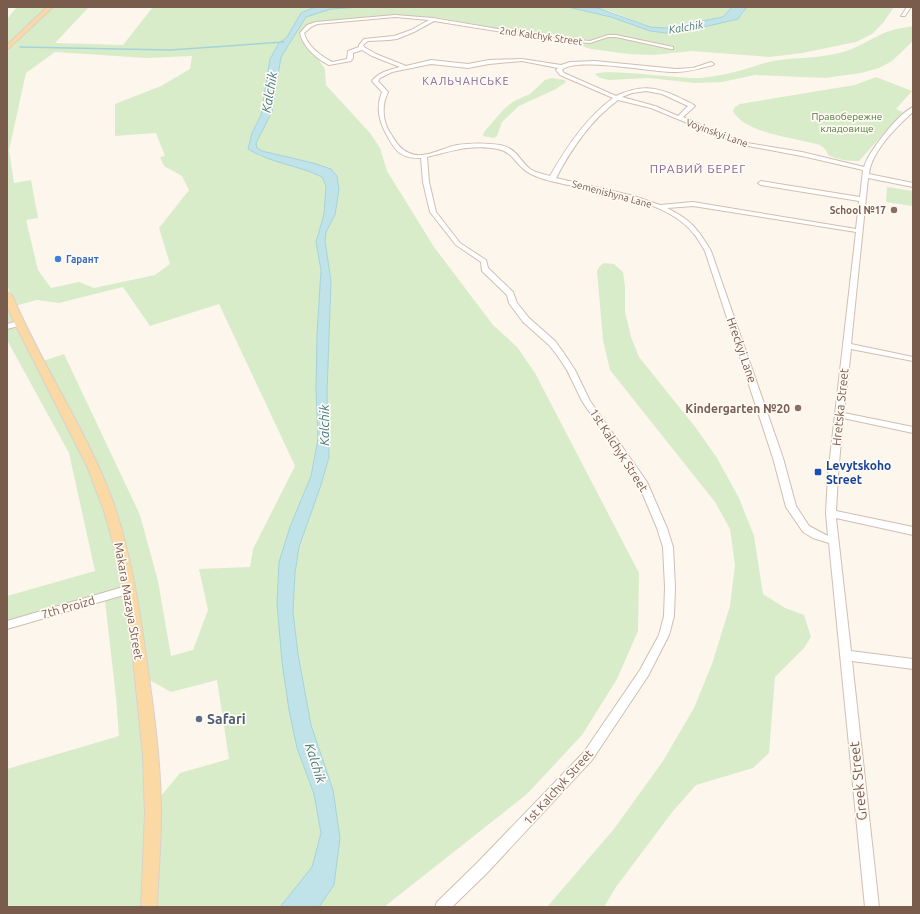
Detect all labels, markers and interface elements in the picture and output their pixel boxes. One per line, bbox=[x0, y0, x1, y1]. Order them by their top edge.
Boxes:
water label: Kalchik bbox=[668, 18, 705, 36]
street label: 2nd Kalchyk Street bbox=[499, 25, 583, 47]
water label: Kalchik bbox=[259, 70, 280, 114]
district label: КАЛЬЧАНСЬКЕ bbox=[422, 75, 510, 87]
park label: Правобережне кладовище bbox=[812, 111, 882, 134]
street label: Voyinskyi Lane bbox=[684, 117, 750, 149]
district label: ПРАВИЙ БЕРЕГ bbox=[650, 162, 746, 175]
street label: Semenishyna Lane bbox=[571, 178, 653, 210]
place label: School №17 bbox=[830, 205, 886, 216]
marker: School №17 bbox=[889, 205, 899, 215]
marker: Гарант bbox=[53, 254, 63, 264]
place label: Гарант bbox=[66, 254, 99, 265]
street label: Hreckyi Lane bbox=[725, 316, 759, 384]
street label: Hretska Street bbox=[829, 367, 851, 446]
place label: Kindergarten №20 bbox=[685, 402, 790, 415]
marker: Kindergarten №20 bbox=[793, 403, 803, 413]
water label: Kalchik bbox=[317, 404, 331, 446]
street label: 1st Kalchyk Street bbox=[587, 406, 651, 494]
place label: Levytskoho Street bbox=[826, 459, 891, 486]
marker: Levytskoho Street bbox=[813, 467, 823, 477]
street label: Makara Mazaya Street bbox=[112, 541, 146, 661]
street label: 7th Proizd bbox=[40, 593, 96, 621]
place label: Safari bbox=[207, 711, 246, 727]
marker: Safari bbox=[194, 714, 204, 724]
street label: Greek Street bbox=[846, 740, 870, 821]
water label: Kalchik bbox=[303, 741, 329, 785]
street label: 1st Kalchyk Street bbox=[521, 747, 595, 827]

